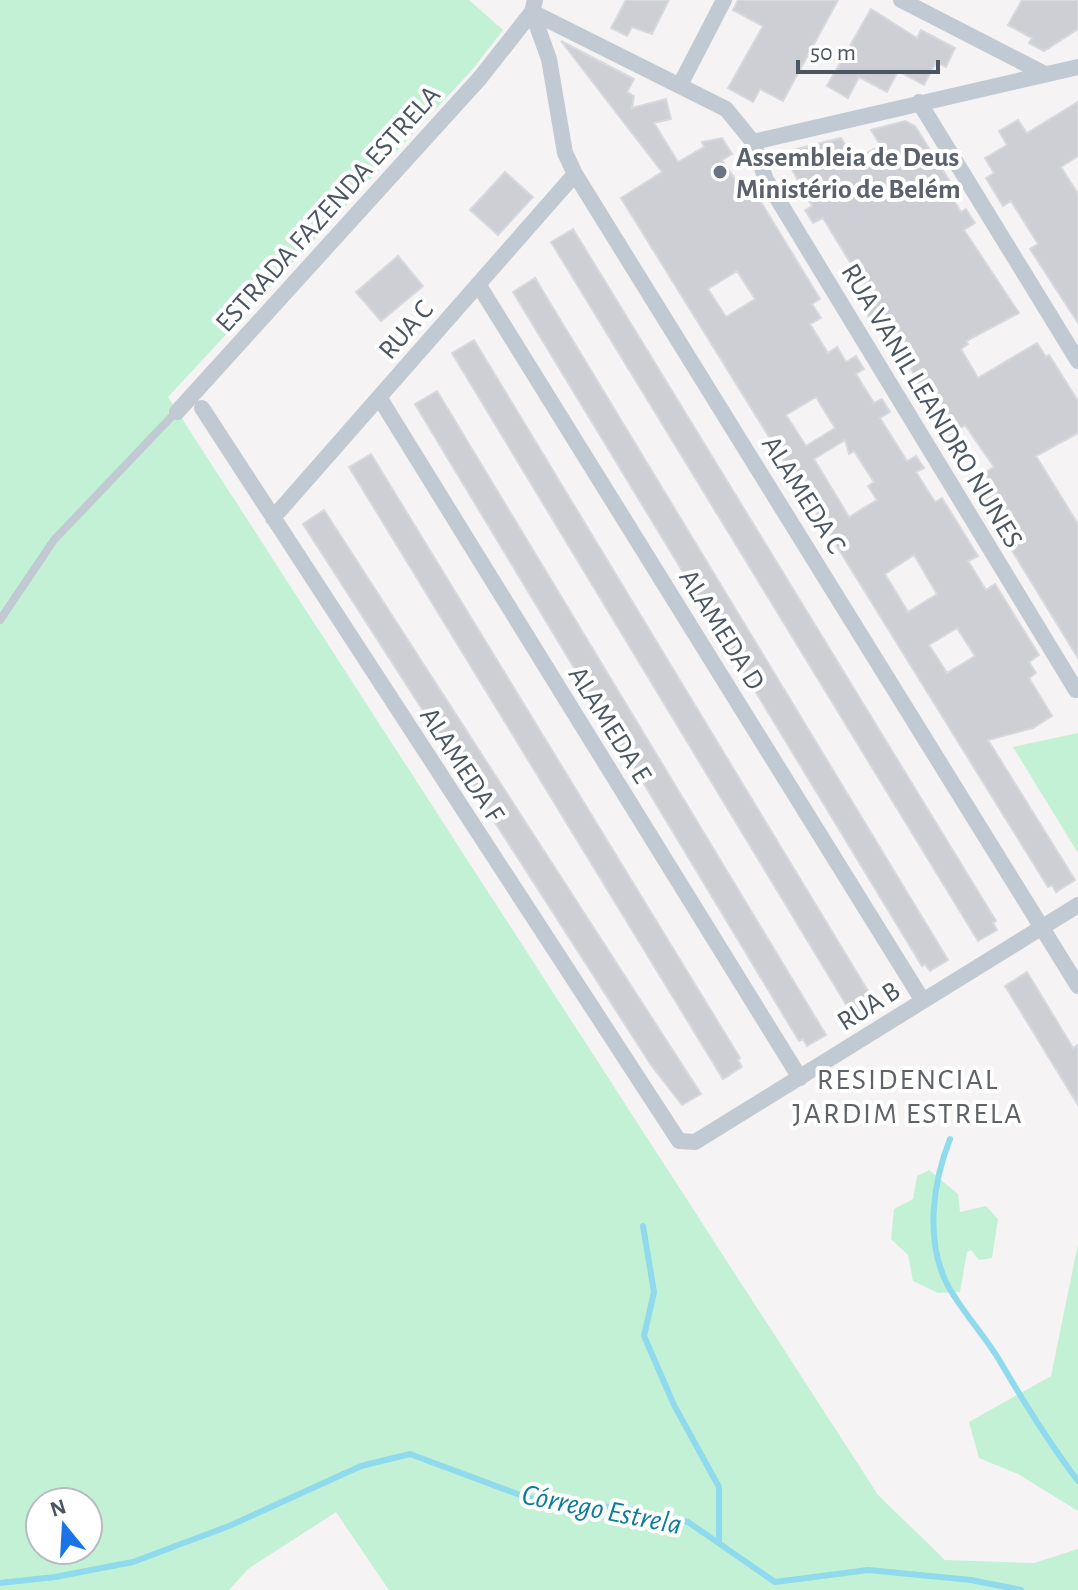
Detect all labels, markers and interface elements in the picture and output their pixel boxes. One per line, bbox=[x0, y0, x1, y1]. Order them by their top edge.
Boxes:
scale bar bbox=[798, 24, 938, 74]
text: 50 m bbox=[810, 41, 856, 65]
street label: ESTRADA FAZENDA ESTRELA bbox=[211, 81, 446, 338]
place label: Assembleia de Deus Ministério de Belém bbox=[736, 144, 961, 204]
marker: Assembleia de Deus Ministério de Belém bbox=[711, 163, 729, 181]
street label: RUA VANIL LEANDRO NUNES bbox=[835, 259, 1027, 553]
street label: RUA C bbox=[374, 296, 439, 365]
street label: ALAMEDA C bbox=[756, 431, 850, 559]
street label: ALAMEDA D bbox=[673, 565, 769, 695]
street label: ALAMEDA E bbox=[563, 662, 656, 788]
street label: ALAMEDA F bbox=[414, 703, 509, 828]
street label: RUA B bbox=[833, 977, 905, 1037]
district label: RESIDENCIAL JARDIM ESTRELA bbox=[792, 1065, 1024, 1129]
water label: Córrego Estrela bbox=[519, 1480, 684, 1540]
north arrow bbox=[24, 1486, 104, 1566]
text: N bbox=[47, 1495, 69, 1521]

